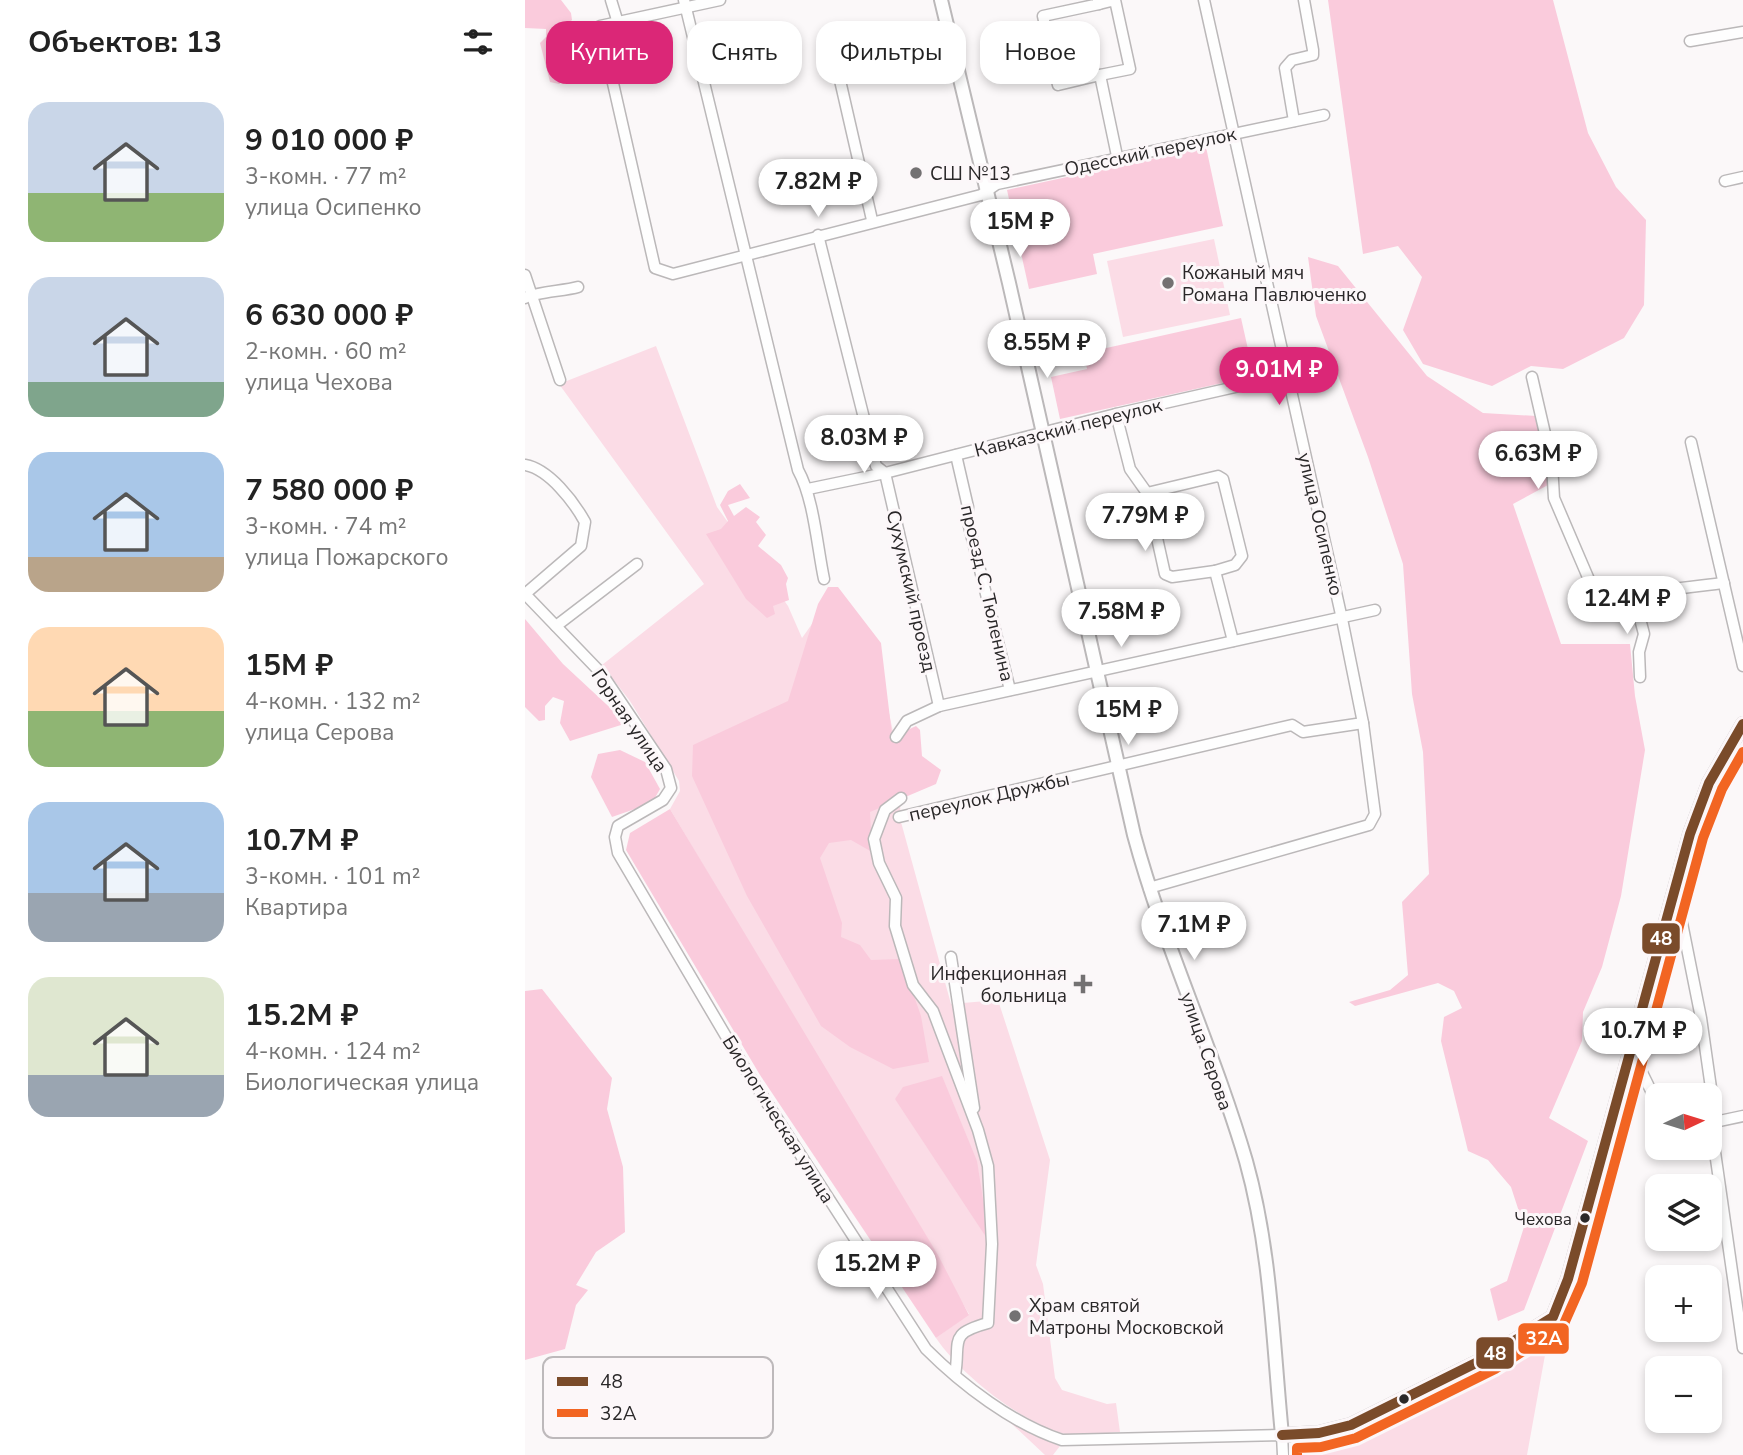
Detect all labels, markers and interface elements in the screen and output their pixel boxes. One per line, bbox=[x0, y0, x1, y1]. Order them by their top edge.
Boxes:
chip: Купить bbox=[546, 21, 673, 84]
chip: Снять bbox=[687, 21, 802, 84]
chip: Фильтры bbox=[816, 21, 966, 84]
chip: Новое bbox=[980, 21, 1100, 84]
text: Объектов: 13 bbox=[28, 22, 222, 63]
icon: filters bbox=[459, 23, 497, 61]
text: 9 010 000 ₽ bbox=[245, 120, 413, 161]
street label: Одесский переулок bbox=[1062, 121, 1238, 183]
icon: home bbox=[84, 130, 168, 214]
pin: 7.82M ₽ bbox=[753, 160, 883, 219]
text: 3-комн. · 77 m² bbox=[245, 161, 407, 192]
place label: СШ №13 bbox=[930, 161, 1011, 187]
marker: СШ №13 bbox=[908, 165, 924, 181]
text: 7.82M ₽ bbox=[774, 166, 862, 197]
text: улица Осипенко bbox=[245, 192, 422, 223]
pin: 15M ₽ bbox=[971, 200, 1069, 259]
text: 15M ₽ bbox=[986, 206, 1054, 237]
place label: Кожаный мяч Романа Павлюченко bbox=[1182, 260, 1367, 308]
marker: Кожаный мяч Романа Павлюченко bbox=[1160, 275, 1176, 291]
text: 6 630 000 ₽ bbox=[245, 295, 413, 336]
icon: home bbox=[84, 305, 168, 389]
pin: 8.55M ₽ bbox=[982, 320, 1112, 380]
text: 8.55M ₽ bbox=[1003, 327, 1091, 358]
text: 2-комн. · 60 m² bbox=[245, 336, 407, 367]
pin: 9.01M ₽ bbox=[1214, 348, 1344, 407]
text: 9.01M ₽ bbox=[1235, 354, 1323, 385]
text: улица Чехова bbox=[245, 367, 393, 398]
street label: Кавказский переулок bbox=[972, 392, 1165, 464]
pin: 8.03M ₽ bbox=[799, 416, 929, 475]
text: 8.03M ₽ bbox=[820, 422, 908, 453]
pin: 6.63M ₽ bbox=[1473, 432, 1603, 491]
text: 6.63M ₽ bbox=[1494, 438, 1582, 469]
street label: улица Осипенко bbox=[1291, 450, 1349, 598]
text: 7 580 000 ₽ bbox=[245, 470, 413, 511]
icon: home bbox=[84, 480, 168, 564]
pin: 7.79M ₽ bbox=[1080, 494, 1210, 553]
text: 7.79M ₽ bbox=[1101, 500, 1189, 531]
street label: проезд С. Тюленина bbox=[954, 502, 1020, 684]
street label: Сухумский проезд bbox=[880, 508, 942, 675]
text: 3-комн. · 74 m² bbox=[245, 511, 407, 542]
text: улица Пожарского bbox=[245, 542, 449, 573]
pin: 12.4M ₽ bbox=[1562, 576, 1692, 636]
text: 12.4M ₽ bbox=[1583, 583, 1671, 614]
pin: 7.58M ₽ bbox=[1056, 590, 1186, 649]
text: 7.58M ₽ bbox=[1077, 596, 1165, 627]
text: 15M ₽ bbox=[245, 645, 333, 686]
icon: home bbox=[84, 655, 168, 739]
street label: Горная улица bbox=[585, 664, 673, 777]
text: 4-комн. · 132 m² bbox=[245, 686, 420, 717]
pin: 15M ₽ bbox=[1079, 688, 1177, 747]
text: 15M ₽ bbox=[1094, 694, 1162, 725]
text: улица Серова bbox=[245, 717, 394, 748]
street label: переулок Дружбы bbox=[906, 766, 1072, 828]
text: 10.7M ₽ bbox=[245, 820, 359, 861]
icon: home bbox=[84, 830, 168, 914]
text: 3-комн. · 101 m² bbox=[245, 861, 420, 892]
text: Квартира bbox=[245, 892, 348, 923]
pin: 7.1M ₽ bbox=[1137, 902, 1251, 962]
text: 7.1M ₽ bbox=[1157, 909, 1231, 940]
line badge: 48 bbox=[1641, 922, 1681, 955]
text: 48 bbox=[1650, 926, 1672, 952]
place label: Инфекционная больница bbox=[930, 961, 1067, 1009]
marker: Инфекционная больница bbox=[1073, 974, 1093, 994]
street label: улица Серова bbox=[1174, 989, 1238, 1114]
text: 15.2M ₽ bbox=[245, 995, 359, 1036]
icon: home bbox=[84, 1005, 168, 1089]
pin: 10.7M ₽ bbox=[1578, 1009, 1708, 1068]
text: 10.7M ₽ bbox=[1599, 1015, 1687, 1046]
street label: Биологическая улица bbox=[716, 1031, 840, 1208]
text: 4-комн. · 124 m² bbox=[245, 1036, 420, 1067]
text: Биологическая улица bbox=[245, 1067, 479, 1098]
north arrow bbox=[1645, 1083, 1722, 1160]
map controls bbox=[1645, 1083, 1722, 1433]
button: layers bbox=[1645, 1174, 1722, 1251]
place label: Чехова bbox=[1514, 1208, 1572, 1231]
marker: Чехова bbox=[1578, 1211, 1592, 1225]
pin: 15.2M ₽ bbox=[812, 1242, 942, 1301]
text: 15.2M ₽ bbox=[833, 1248, 921, 1279]
button: + bbox=[1645, 1265, 1722, 1342]
place label: Храм святой Матроны Московской bbox=[1029, 1293, 1224, 1341]
marker: Храм святой Матроны Московской bbox=[1007, 1308, 1023, 1324]
line badge: 32A bbox=[1517, 1322, 1570, 1355]
text: 32A bbox=[1526, 1326, 1563, 1352]
line badge: 48 bbox=[1475, 1336, 1515, 1370]
text: 48 bbox=[1484, 1341, 1506, 1367]
button: − bbox=[1645, 1356, 1722, 1433]
legend bbox=[543, 1357, 773, 1438]
text: 48 bbox=[600, 1369, 623, 1395]
unlabelled marker bbox=[1397, 1392, 1411, 1406]
text: 32A bbox=[600, 1401, 637, 1427]

